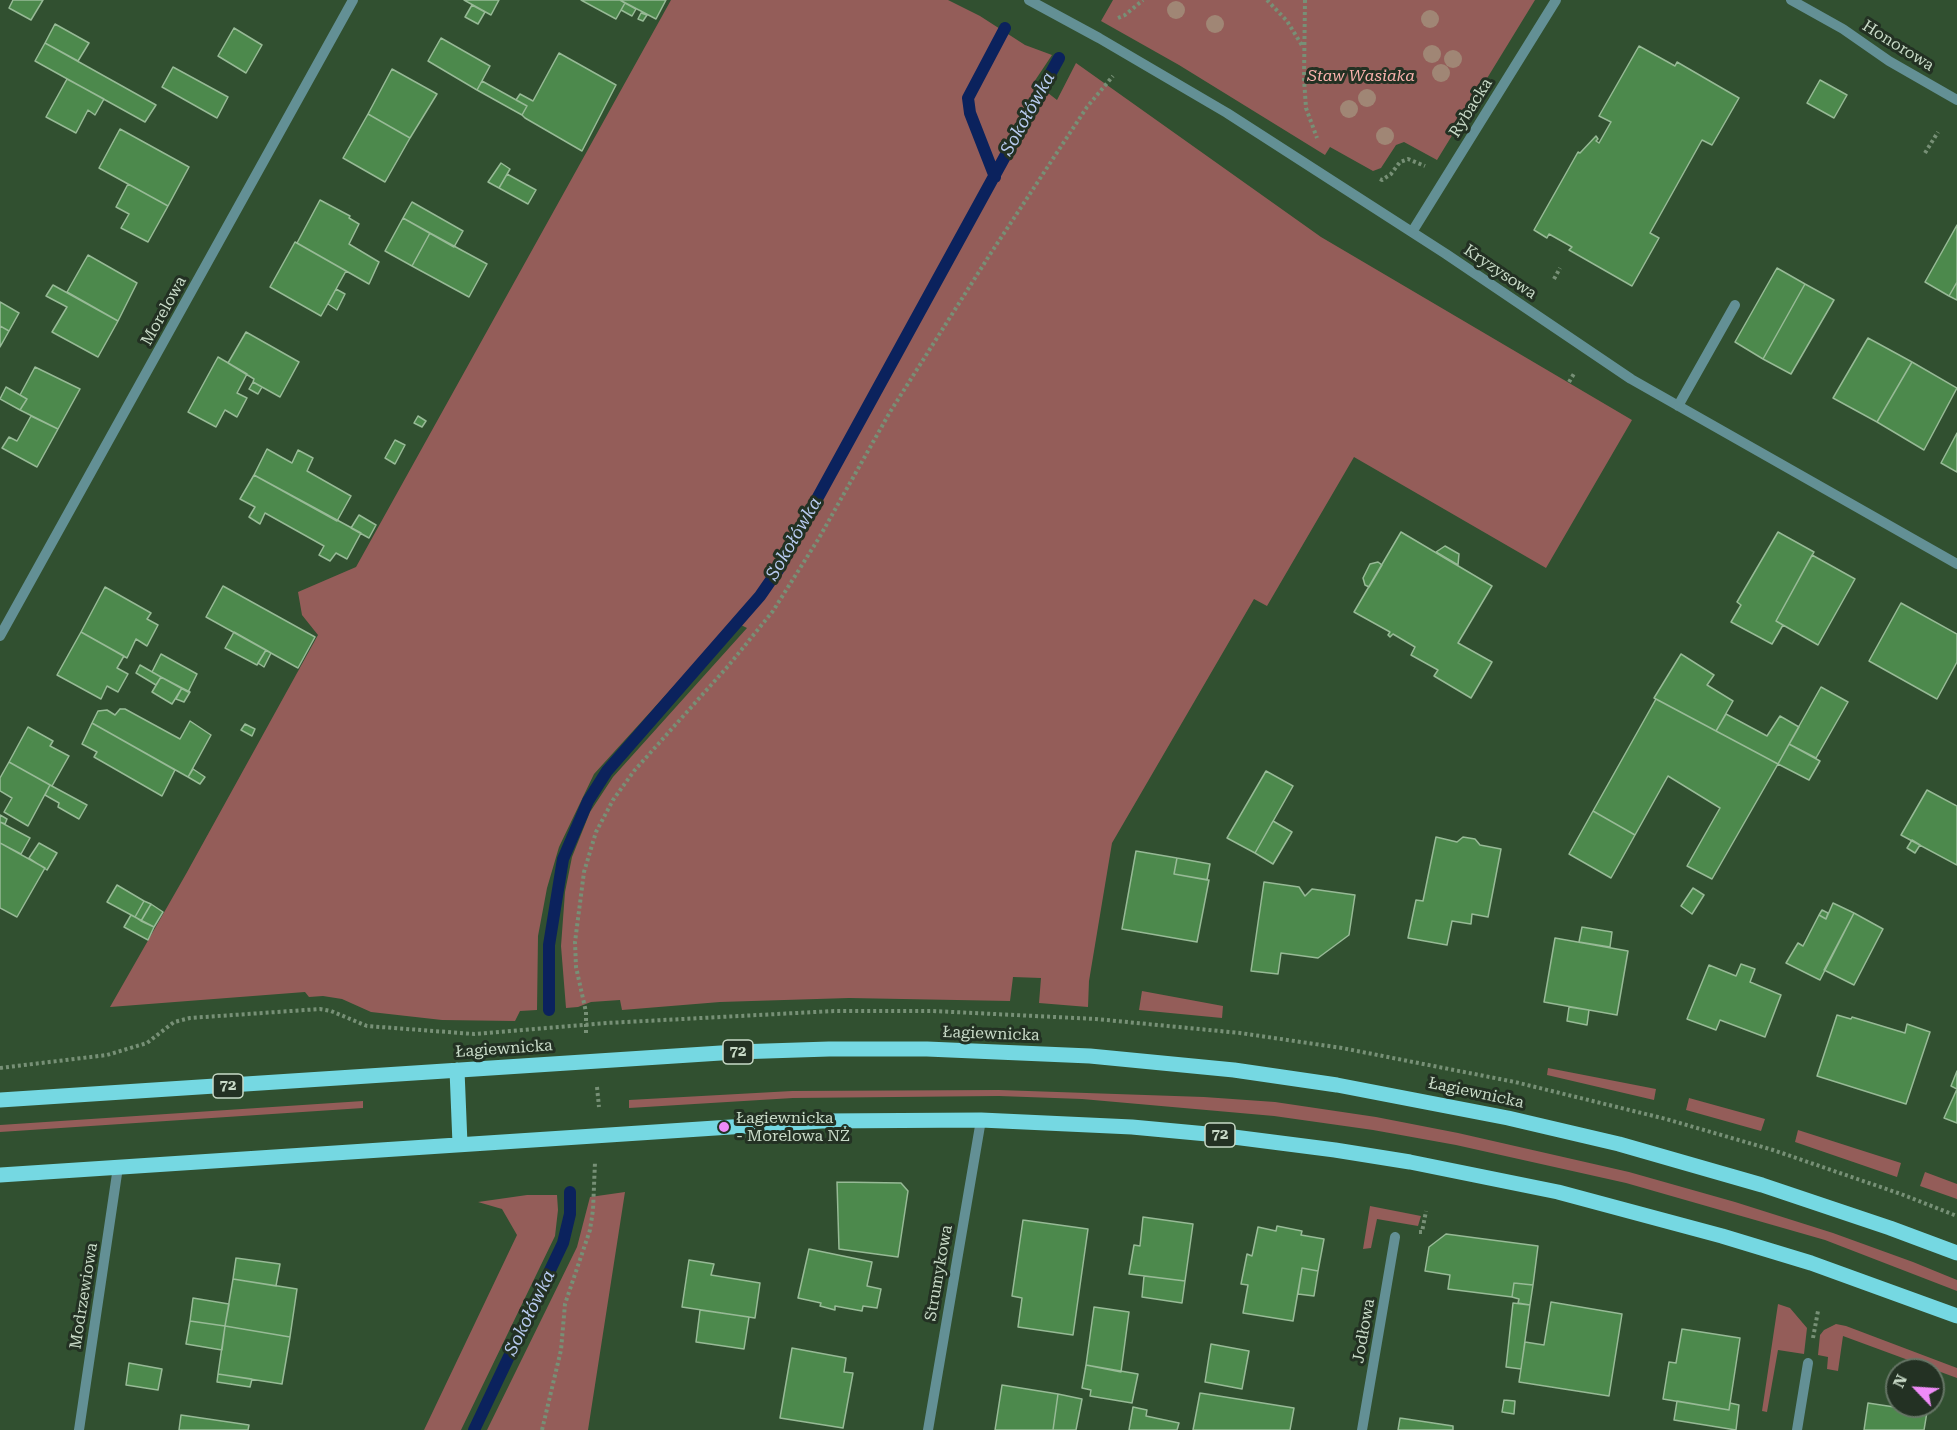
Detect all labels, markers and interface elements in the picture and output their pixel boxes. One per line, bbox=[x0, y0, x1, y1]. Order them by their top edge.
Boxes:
street label: Honorowa bbox=[1859, 16, 1937, 76]
park label: Staw Wasiaka bbox=[1307, 66, 1415, 86]
water label: Sokołówka bbox=[996, 68, 1060, 160]
street label: Rybacka bbox=[1445, 75, 1497, 141]
street label: Kryzysowa bbox=[1460, 241, 1540, 303]
street label: Morelowa bbox=[137, 273, 191, 349]
water label: Sokołówka bbox=[762, 494, 826, 584]
street label: Łagiewnicka bbox=[942, 1023, 1040, 1045]
street label: Łagiewnicka bbox=[455, 1036, 553, 1062]
road number: 72 bbox=[723, 1040, 753, 1064]
street label: Łagiewnicka bbox=[1426, 1073, 1526, 1113]
road number: 72 bbox=[213, 1074, 243, 1098]
place label: Łagiewnicka - Morelowa NŻ bbox=[736, 1108, 850, 1146]
marker: Łagiewnicka - Morelowa NŻ bbox=[717, 1120, 731, 1134]
road number: 72 bbox=[1205, 1123, 1235, 1147]
street label: Strumykowa bbox=[921, 1224, 957, 1322]
street label: Modrzewiowa bbox=[66, 1241, 102, 1351]
water label: Sokołówka bbox=[500, 1267, 560, 1359]
street label: Jodłowa bbox=[1349, 1297, 1379, 1365]
north arrow bbox=[1885, 1358, 1945, 1418]
text: N bbox=[1889, 1371, 1911, 1391]

